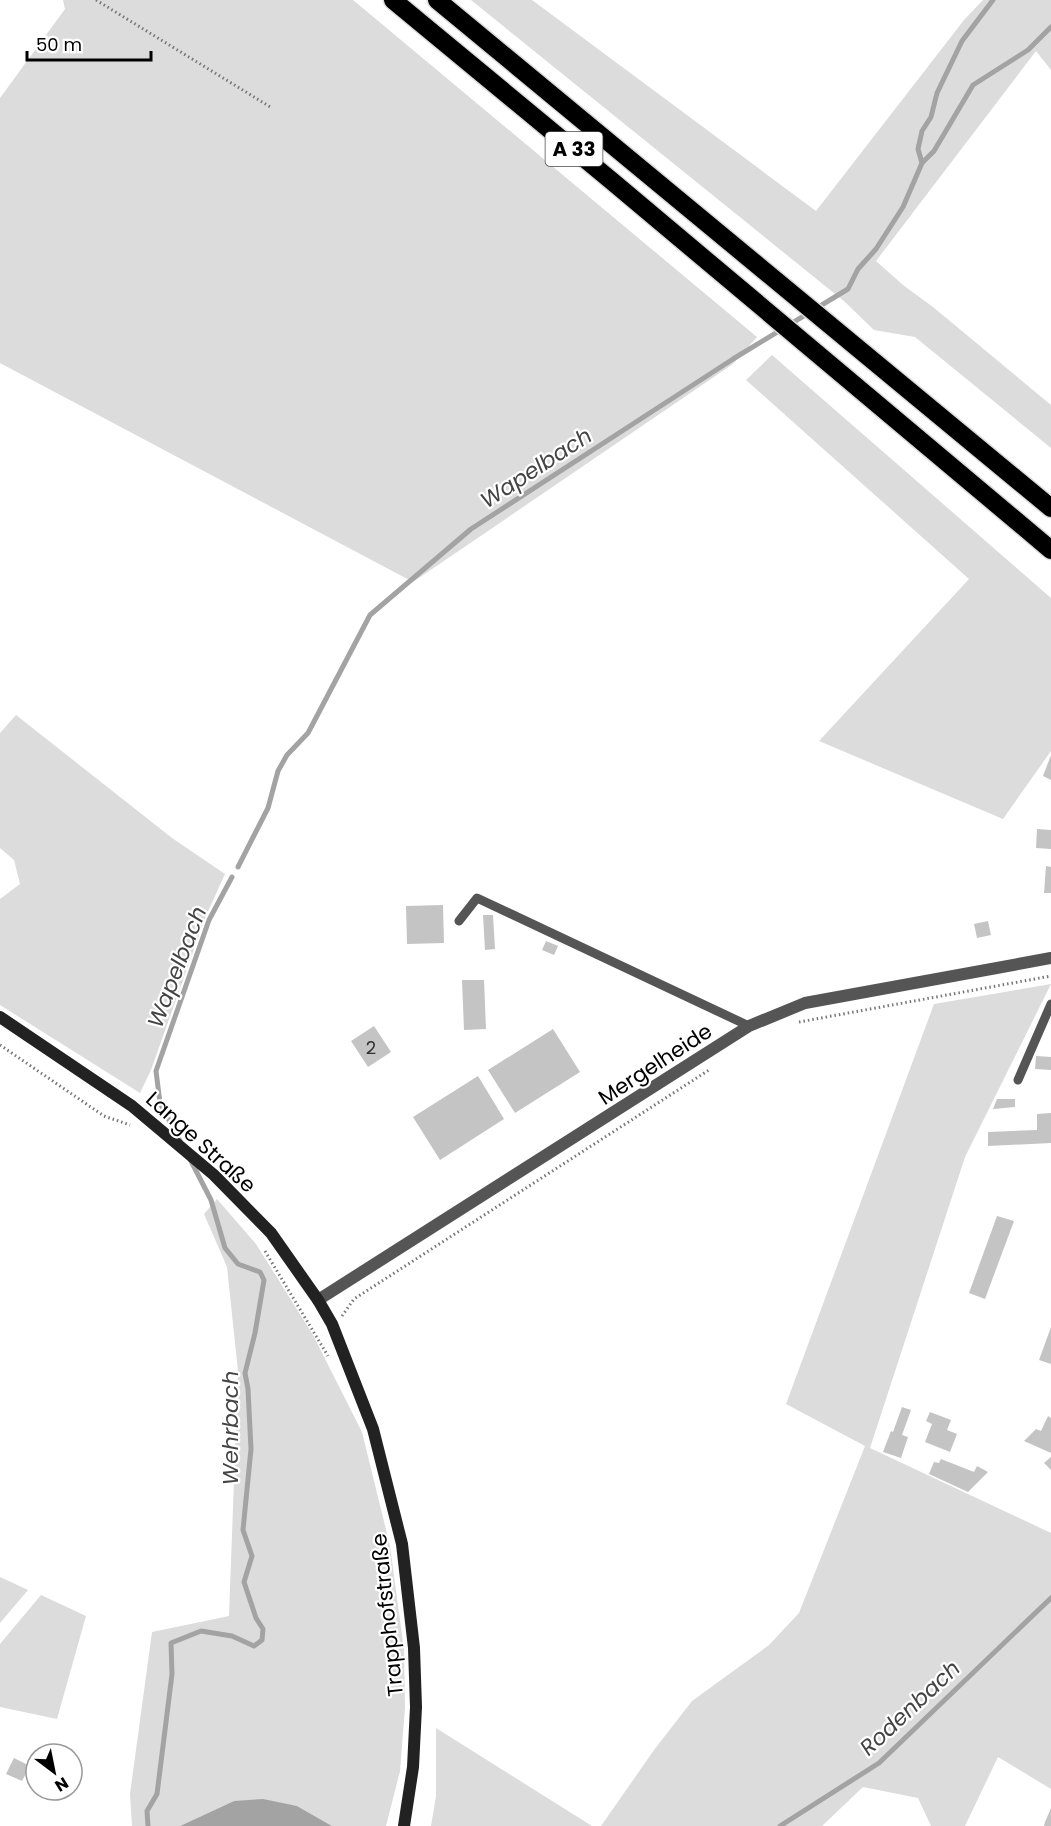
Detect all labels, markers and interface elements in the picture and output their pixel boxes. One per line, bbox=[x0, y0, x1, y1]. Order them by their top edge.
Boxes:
scale bar bbox=[27, 24, 152, 62]
text: 50 m bbox=[36, 32, 82, 57]
road number: A 33 bbox=[546, 132, 602, 166]
water label: Wapelbach bbox=[474, 420, 598, 516]
water label: Wapelbach bbox=[140, 902, 214, 1032]
street label: Mergelheide bbox=[593, 1016, 717, 1112]
house number: 2 bbox=[366, 1035, 376, 1060]
street label: Lange Straße bbox=[140, 1085, 262, 1199]
water label: Wehrbach bbox=[215, 1371, 246, 1485]
street label: Trapphofstraße bbox=[364, 1532, 410, 1698]
water label: Rodenbach bbox=[853, 1653, 967, 1763]
north arrow bbox=[24, 1742, 84, 1802]
text: N bbox=[50, 1771, 73, 1797]

